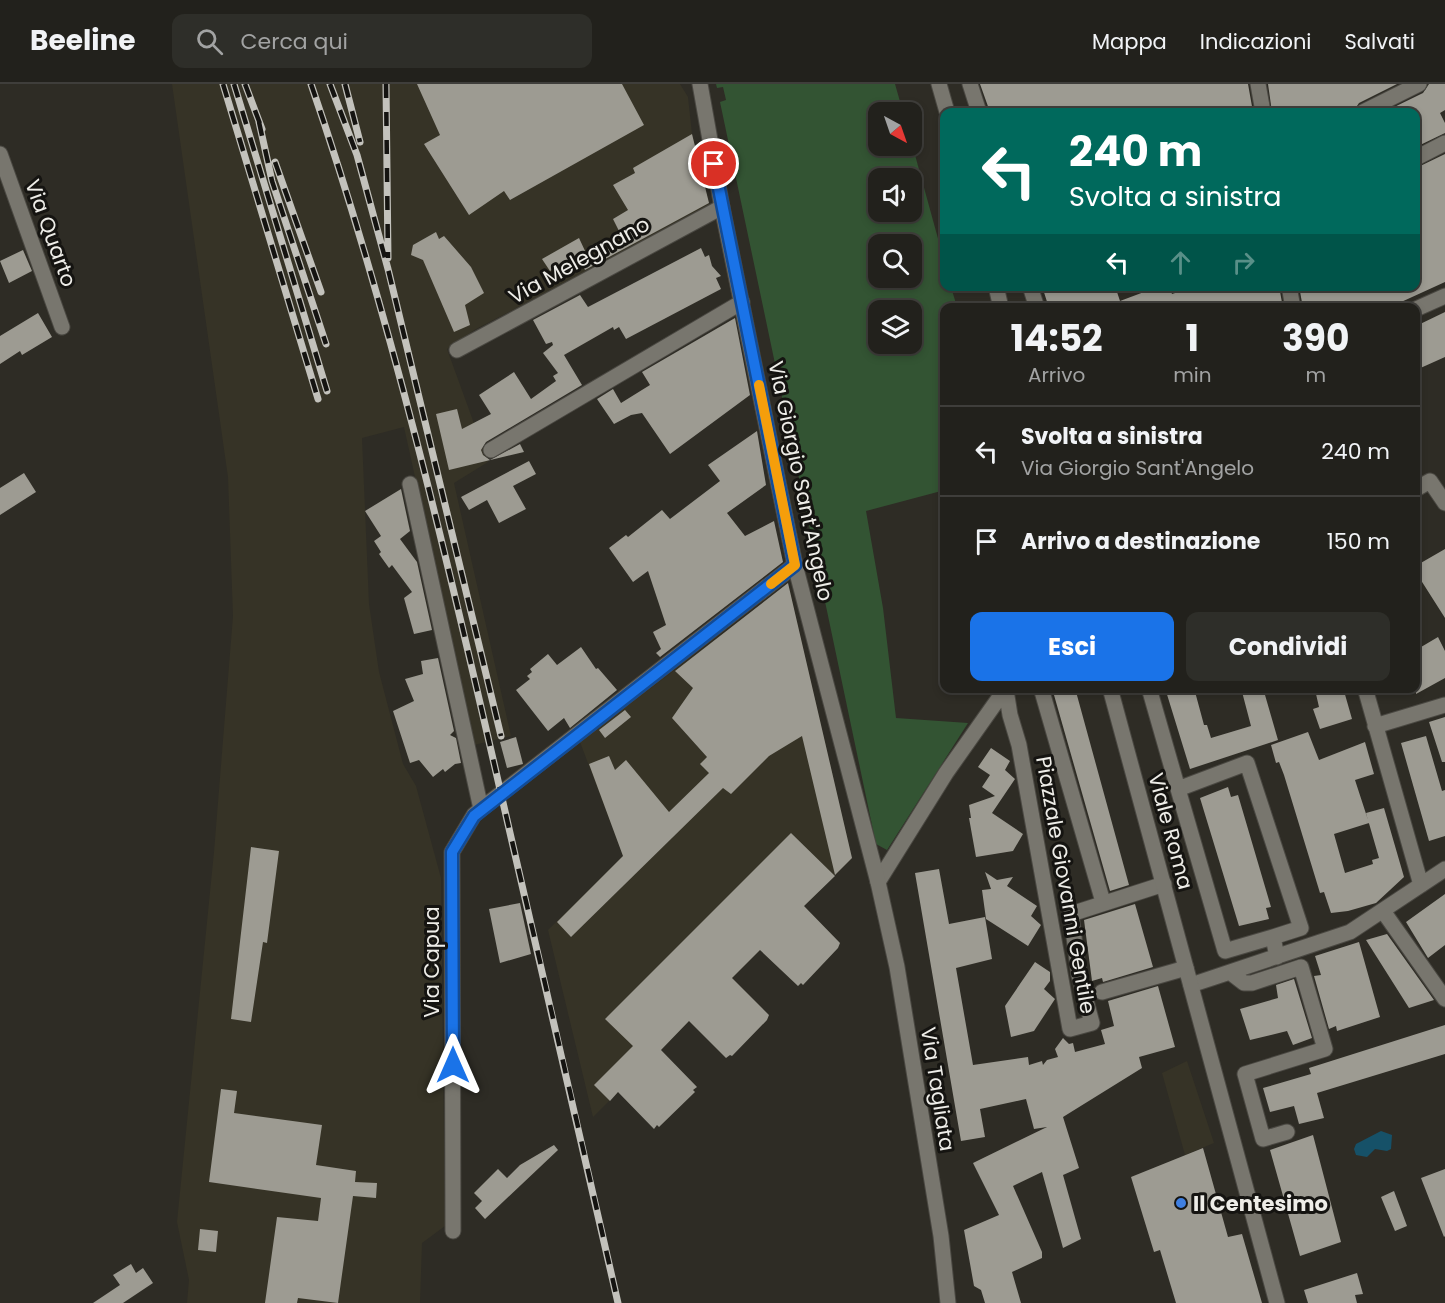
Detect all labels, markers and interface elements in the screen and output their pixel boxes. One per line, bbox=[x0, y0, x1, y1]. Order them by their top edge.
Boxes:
search box bbox=[172, 14, 592, 68]
text: Beeline bbox=[30, 21, 136, 60]
icon: search bbox=[193, 25, 226, 58]
text: Cerca qui bbox=[241, 26, 348, 57]
text: Mappa bbox=[1092, 27, 1167, 56]
text: Indicazioni bbox=[1200, 27, 1312, 56]
text: Salvati bbox=[1345, 27, 1415, 56]
north arrow bbox=[868, 102, 922, 156]
map controls bbox=[868, 102, 922, 354]
text: 240 m bbox=[1069, 122, 1202, 181]
icon: left bbox=[970, 132, 1048, 210]
pin bbox=[688, 138, 739, 189]
icon: arrive bbox=[697, 147, 730, 180]
button: sound bbox=[868, 168, 922, 222]
street label: Via Quarto bbox=[18, 175, 84, 291]
text: Svolta a sinistra bbox=[1069, 178, 1282, 215]
street label: Via Melegnano bbox=[503, 209, 655, 311]
button: search bbox=[868, 234, 922, 288]
icon: left bbox=[1101, 246, 1134, 279]
icon: ahead bbox=[1164, 246, 1197, 279]
icon: right bbox=[1227, 246, 1260, 279]
button: layers bbox=[868, 300, 922, 354]
text: 14:52 bbox=[1011, 313, 1103, 364]
text: 1 bbox=[1186, 313, 1199, 364]
text: 390 bbox=[1282, 313, 1349, 364]
street label: Via Giorgio Sant'Angelo bbox=[761, 358, 841, 604]
text: Arrivo bbox=[1028, 361, 1085, 389]
text: min bbox=[1173, 361, 1211, 389]
text: m bbox=[1305, 361, 1326, 389]
text: Svolta a sinistra bbox=[1021, 421, 1203, 452]
icon: left bbox=[970, 435, 1003, 468]
text: 240 m bbox=[1321, 436, 1390, 467]
text: Via Giorgio Sant'Angelo bbox=[1021, 454, 1254, 482]
icon: arrive bbox=[970, 525, 1003, 558]
text: Arrivo a destinazione bbox=[1021, 526, 1260, 557]
text: 150 m bbox=[1327, 526, 1390, 557]
button: Esci bbox=[970, 612, 1174, 681]
button: Condividi bbox=[1186, 612, 1390, 681]
street label: Piazzale Giovanni Gentile bbox=[1029, 754, 1103, 1016]
street label: Viale Roma bbox=[1142, 770, 1200, 892]
street label: Via Capua bbox=[417, 906, 446, 1018]
street label: Via Tagliata bbox=[914, 1025, 962, 1153]
position arrow bbox=[421, 1033, 485, 1097]
place label: Il Centesimo bbox=[1193, 1189, 1328, 1218]
marker: Il Centesimo bbox=[1174, 1196, 1188, 1210]

